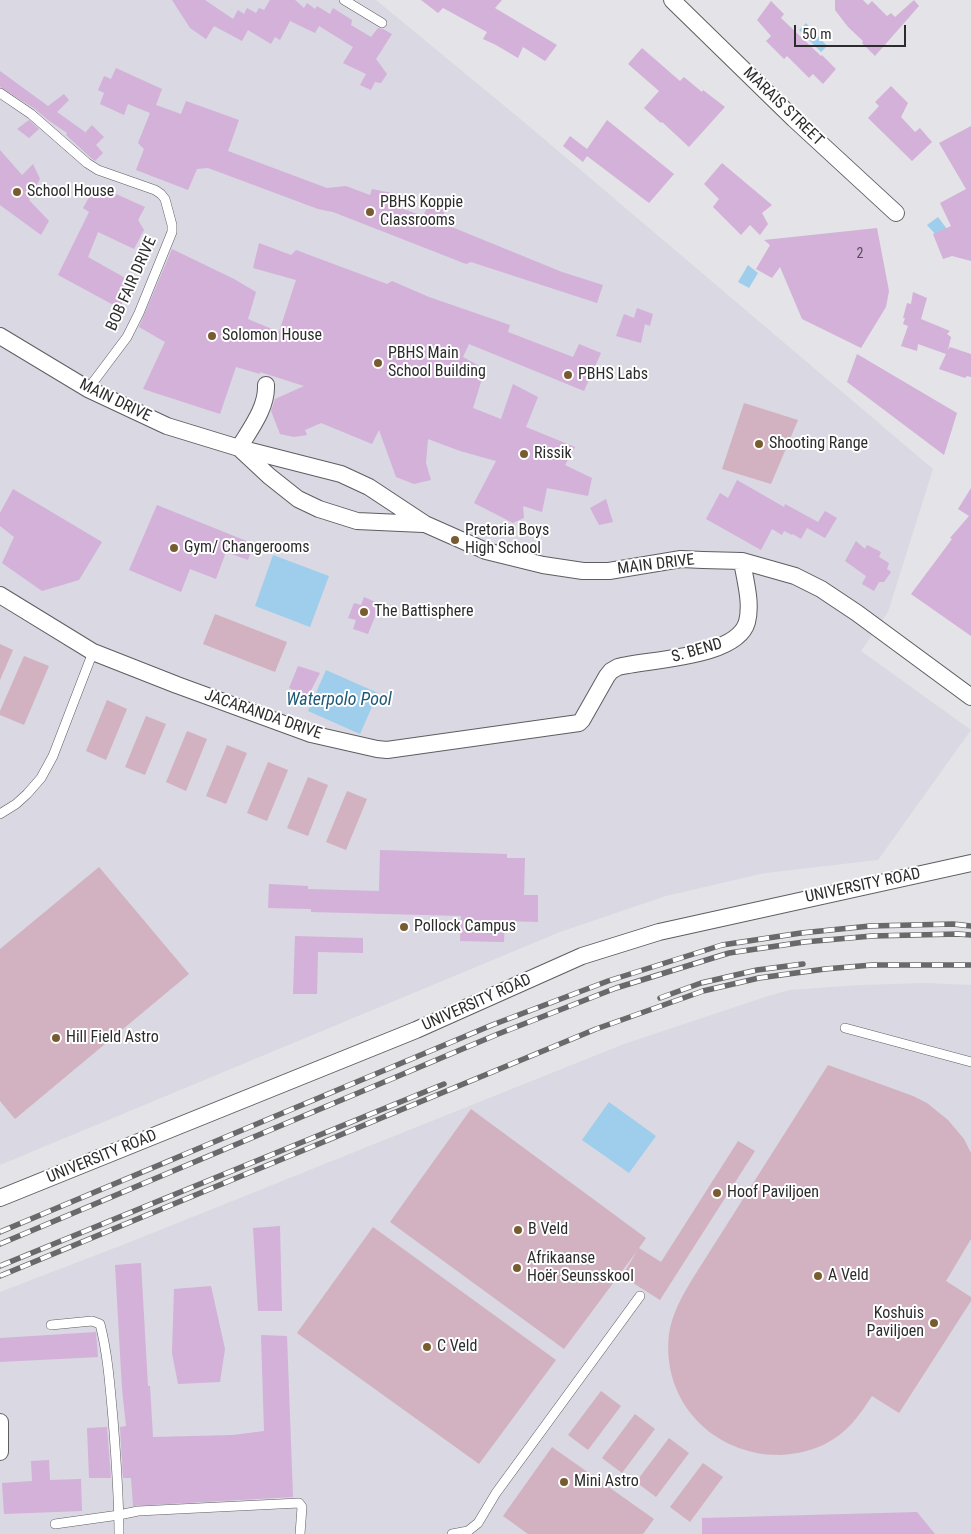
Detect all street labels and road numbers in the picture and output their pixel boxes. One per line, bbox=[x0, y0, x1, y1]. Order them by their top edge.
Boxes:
street label: MARAIS STREET bbox=[739, 64, 827, 150]
street label: BOB FAIR DRIVE bbox=[103, 234, 161, 334]
street label: MAIN DRIVE bbox=[76, 375, 154, 427]
street label: MAIN DRIVE bbox=[616, 551, 696, 579]
street label: S. BEND bbox=[669, 635, 725, 667]
street label: JACARANDA DRIVE bbox=[202, 686, 324, 744]
street label: UNIVERSITY ROAD bbox=[804, 864, 922, 908]
street label: UNIVERSITY ROAD bbox=[420, 970, 534, 1036]
street label: UNIVERSITY ROAD bbox=[44, 1126, 160, 1188]

